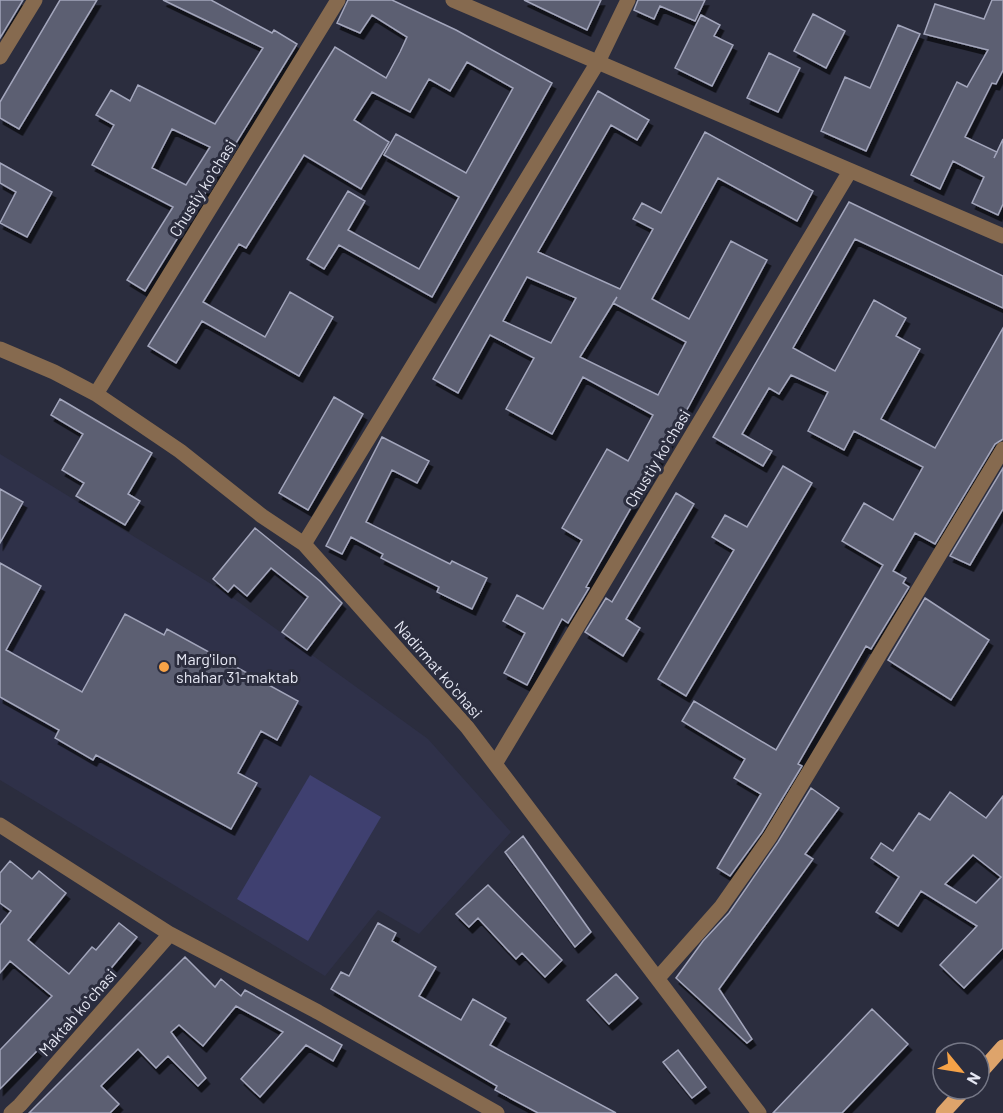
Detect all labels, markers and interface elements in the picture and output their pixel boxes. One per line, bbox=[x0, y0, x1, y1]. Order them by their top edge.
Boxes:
street label: Chustiy koʻchasi bbox=[165, 136, 239, 240]
street label: Chustiy koʻchasi bbox=[620, 406, 694, 510]
street label: Nadirmat koʻchasi bbox=[391, 616, 487, 722]
place label: Marg'ilon shahar 31-maktab bbox=[176, 649, 299, 686]
marker: Marg'ilon shahar 31-maktab bbox=[157, 660, 171, 674]
street label: Maktab koʻchasi bbox=[34, 965, 120, 1059]
north arrow bbox=[931, 1041, 991, 1101]
text: N bbox=[964, 1069, 985, 1088]

